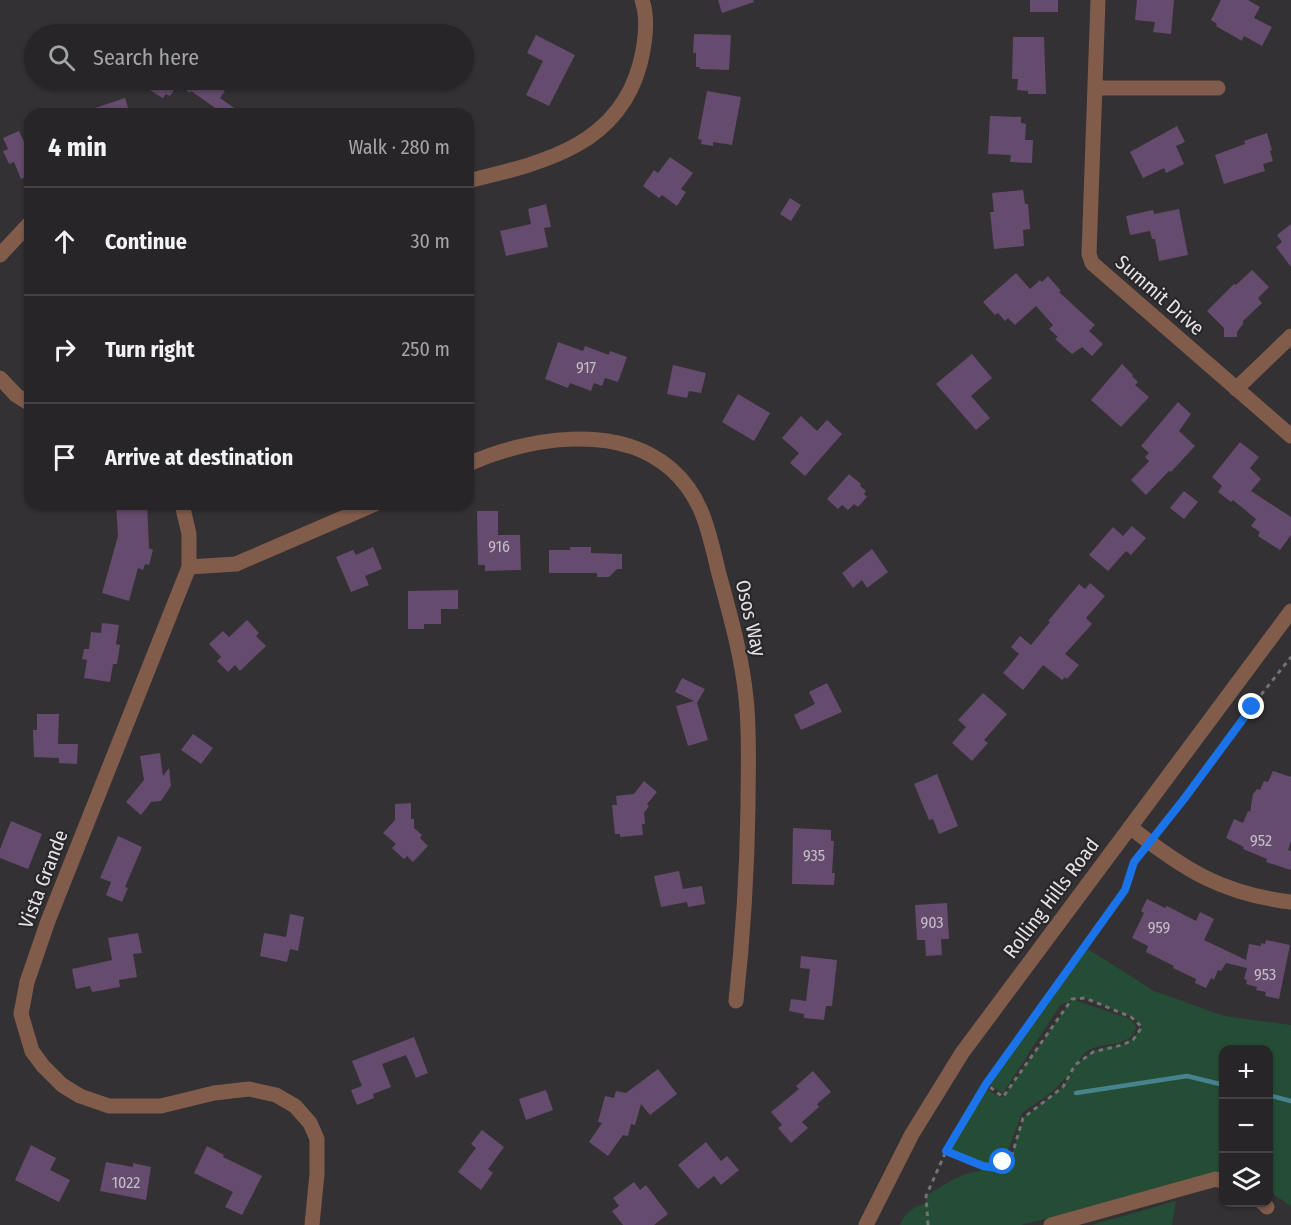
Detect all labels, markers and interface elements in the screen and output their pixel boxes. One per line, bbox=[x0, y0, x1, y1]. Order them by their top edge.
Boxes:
search box bbox=[24, 24, 474, 90]
icon: search bbox=[45, 41, 78, 74]
text: Search here bbox=[93, 44, 199, 71]
text: 4 min bbox=[48, 132, 107, 163]
text: Walk · 280 m bbox=[348, 135, 450, 159]
icon: ahead bbox=[48, 225, 81, 258]
text: Continue bbox=[105, 228, 187, 255]
text: 30 m bbox=[410, 229, 450, 253]
street label: Summit Drive bbox=[1111, 250, 1209, 340]
icon: right bbox=[48, 333, 81, 366]
text: Turn right bbox=[105, 336, 194, 363]
text: 250 m bbox=[402, 337, 450, 361]
house number: 917 bbox=[576, 358, 597, 377]
icon: arrive bbox=[48, 441, 81, 474]
text: Arrive at destination bbox=[105, 444, 293, 471]
house number: 916 bbox=[488, 537, 510, 556]
street label: Osos Way bbox=[731, 577, 771, 659]
route end bbox=[1238, 693, 1264, 719]
street label: Vista Grande bbox=[13, 826, 73, 932]
house number: 952 bbox=[1250, 831, 1272, 850]
street label: Rolling Hills Road bbox=[998, 833, 1104, 963]
house number: 935 bbox=[803, 846, 825, 865]
house number: 903 bbox=[920, 913, 944, 932]
house number: 959 bbox=[1148, 918, 1171, 937]
house number: 953 bbox=[1254, 965, 1276, 984]
map controls bbox=[1219, 1045, 1273, 1207]
button: + bbox=[1219, 1045, 1273, 1099]
button: − bbox=[1219, 1099, 1273, 1153]
route start bbox=[989, 1148, 1015, 1174]
button: layers bbox=[1219, 1153, 1273, 1207]
house number: 1022 bbox=[112, 1173, 140, 1192]

